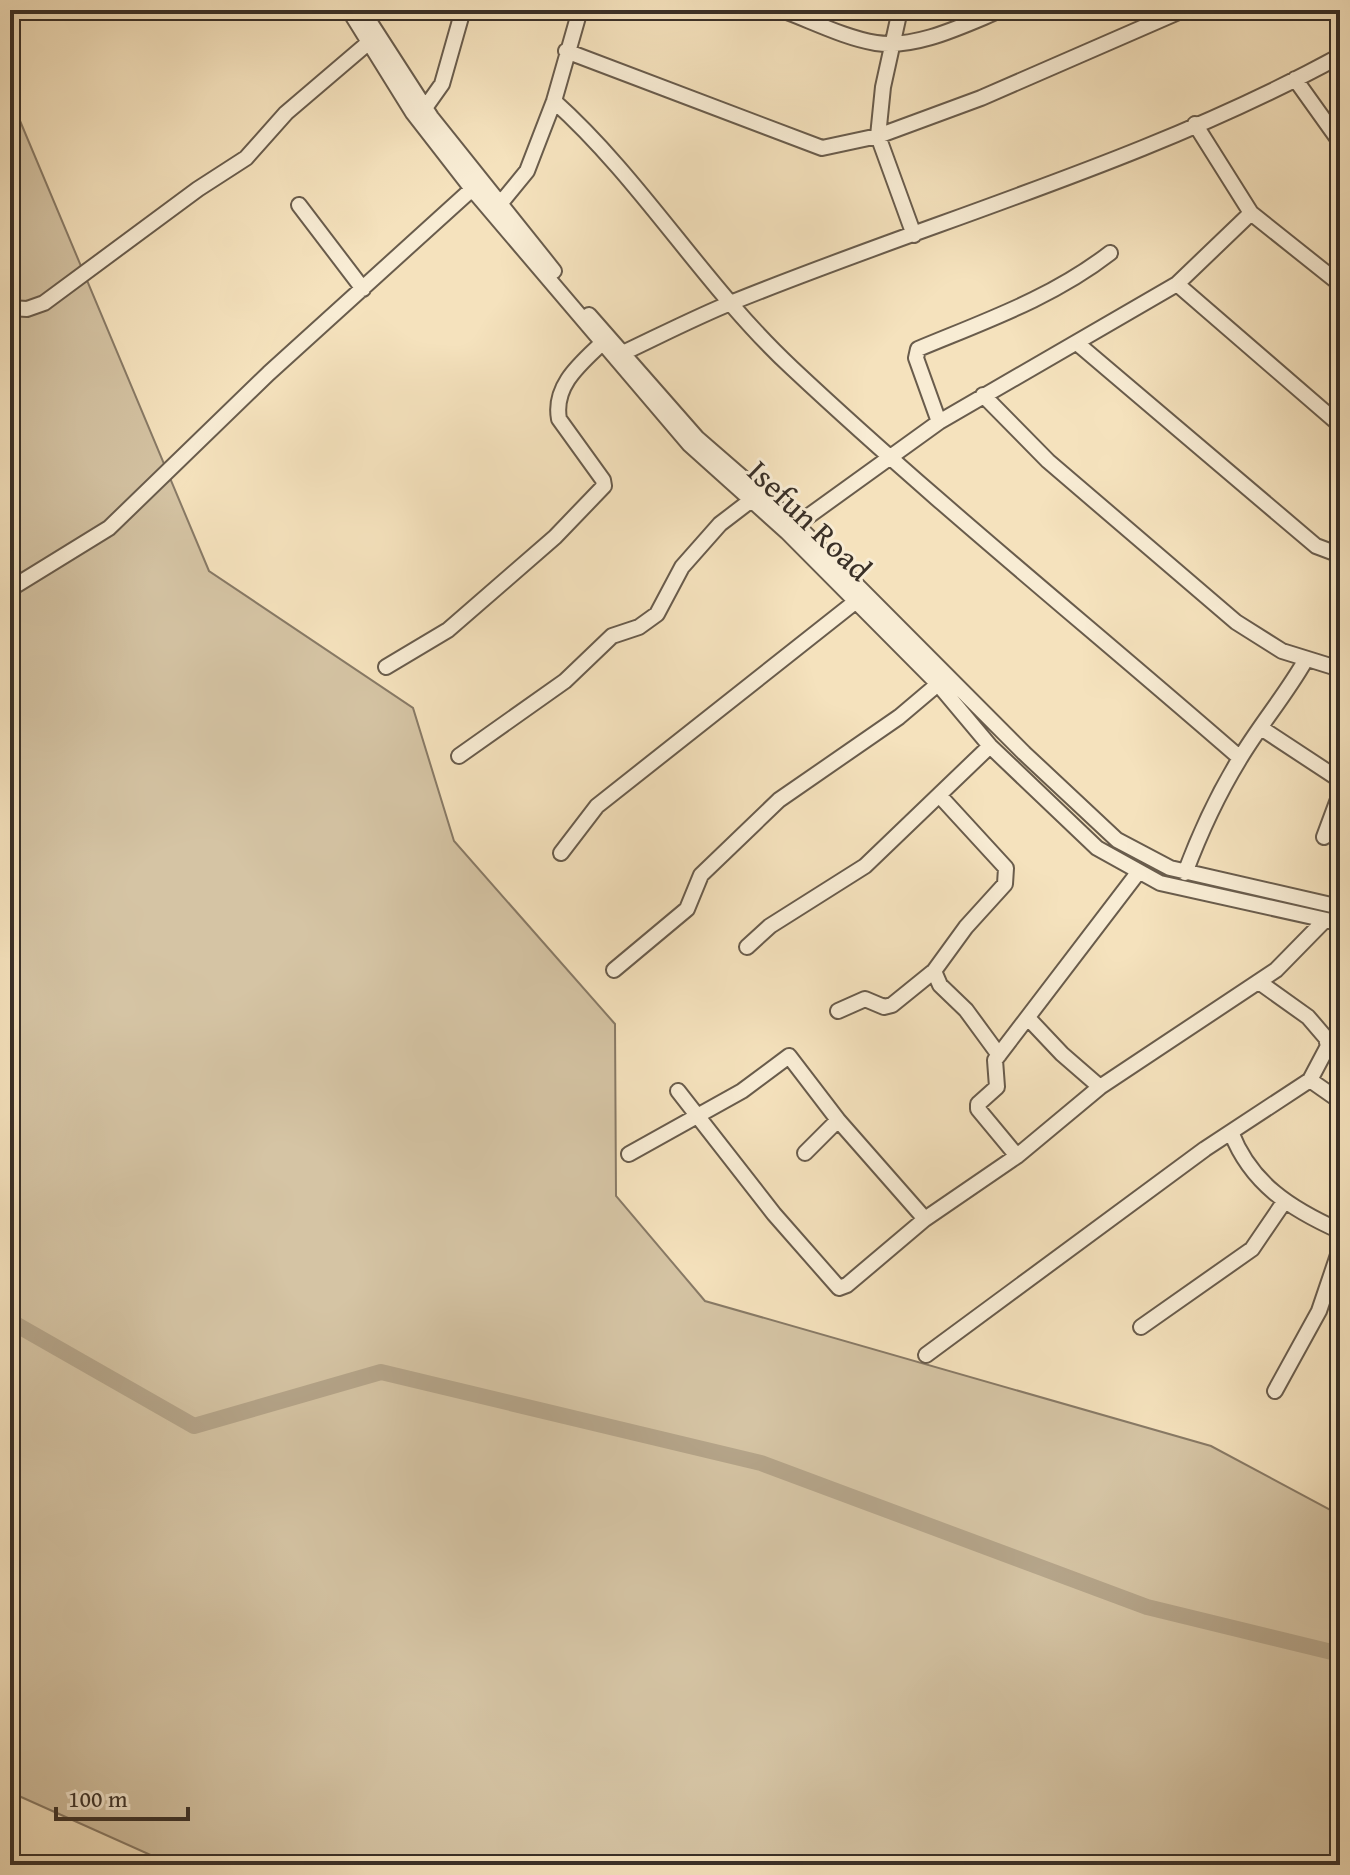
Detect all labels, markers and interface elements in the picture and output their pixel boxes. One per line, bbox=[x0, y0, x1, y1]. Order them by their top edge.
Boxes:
street label: Isefun Road bbox=[737, 449, 883, 591]
scale bar bbox=[56, 1771, 188, 1821]
text: 100 m bbox=[68, 1781, 128, 1816]

